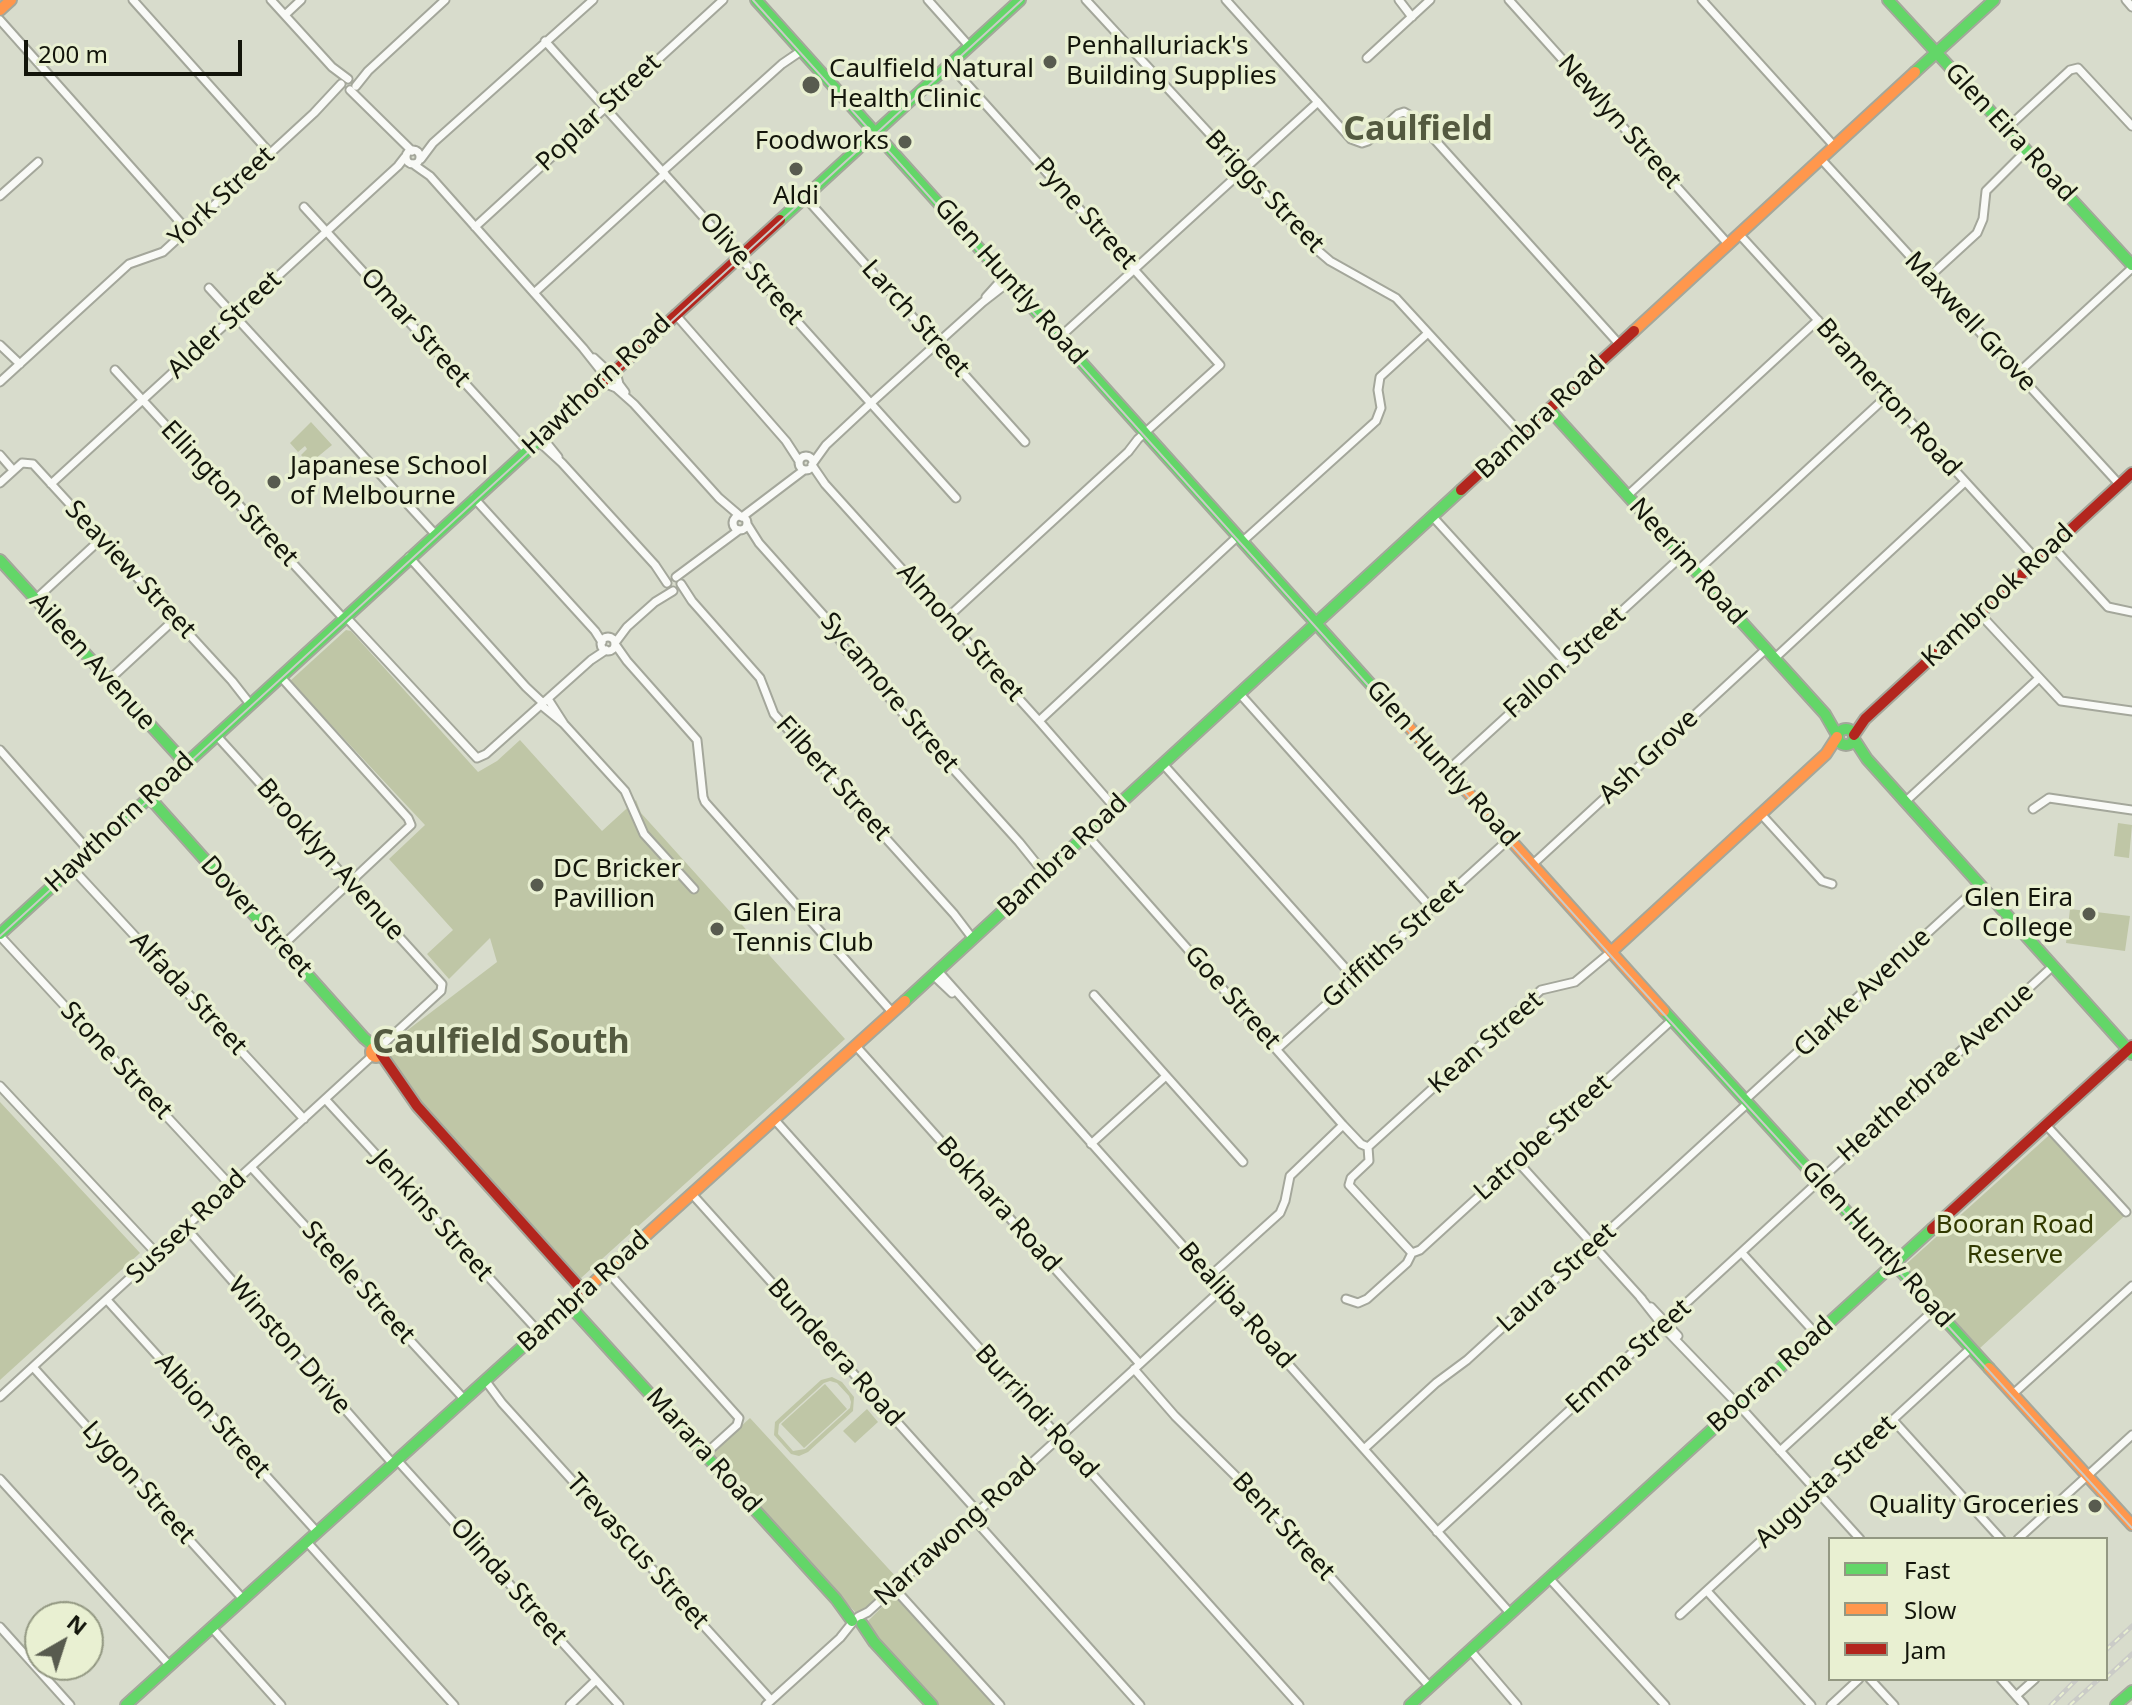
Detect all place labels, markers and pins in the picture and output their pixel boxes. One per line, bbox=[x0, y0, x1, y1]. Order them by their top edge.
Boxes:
place label: Penhalluriack's Building Supplies bbox=[1066, 31, 1277, 92]
marker: Penhalluriack's Building Supplies bbox=[1041, 53, 1059, 71]
place label: Caulfield Natural Health Clinic bbox=[829, 54, 1034, 116]
marker: Caulfield Natural Health Clinic bbox=[800, 74, 822, 96]
place label: Foodworks bbox=[755, 126, 889, 158]
marker: Foodworks bbox=[896, 133, 914, 151]
marker: Aldi bbox=[787, 160, 805, 178]
place label: Aldi bbox=[773, 181, 819, 213]
place label: Japanese School of Melbourne bbox=[290, 451, 488, 512]
marker: Japanese School of Melbourne bbox=[265, 473, 283, 491]
place label: DC Bricker Pavillion bbox=[553, 854, 681, 916]
marker: DC Bricker Pavillion bbox=[528, 876, 546, 894]
place label: Glen Eira College bbox=[1964, 883, 2073, 944]
place label: Glen Eira Tennis Club bbox=[733, 898, 874, 960]
marker: Glen Eira College bbox=[2080, 905, 2098, 923]
marker: Glen Eira Tennis Club bbox=[708, 920, 726, 938]
place label: Quality Groceries bbox=[1869, 1490, 2079, 1522]
marker: Quality Groceries bbox=[2086, 1497, 2104, 1515]

